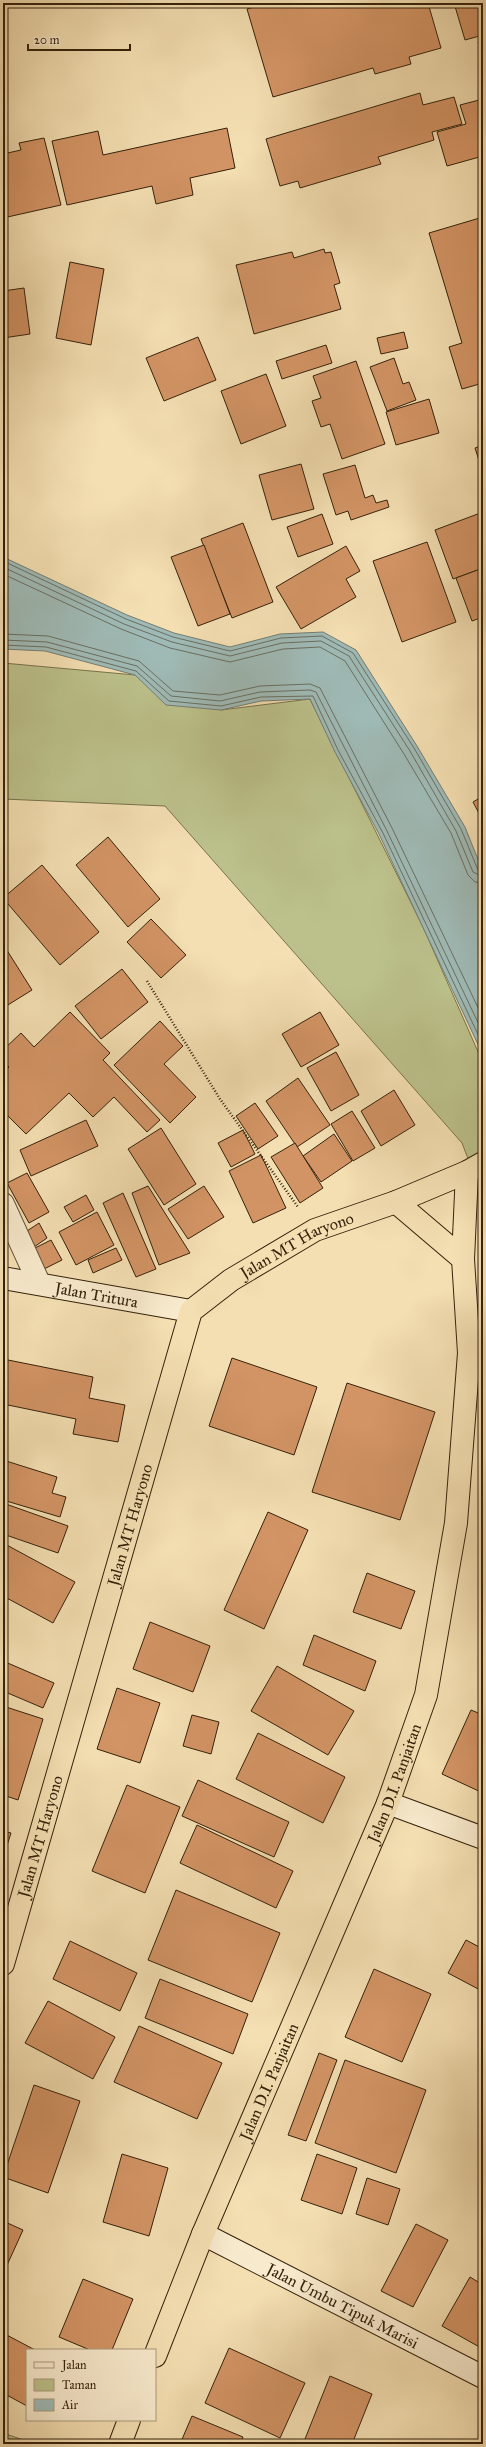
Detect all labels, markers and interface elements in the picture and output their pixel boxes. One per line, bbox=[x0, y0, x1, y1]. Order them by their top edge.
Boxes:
scale bar bbox=[28, 26, 130, 52]
text: 20 m bbox=[34, 33, 60, 47]
street label: Jalan MT Haryono bbox=[235, 1208, 356, 1284]
street label: Jalan Tritura bbox=[51, 1278, 140, 1312]
street label: Jalan MT Haryono bbox=[103, 1462, 156, 1590]
street label: Jalan D.I. Panjaitan bbox=[362, 1721, 425, 1848]
street label: Jalan MT Haryono bbox=[13, 1773, 67, 1902]
street label: Jalan D.I. Panjaitan bbox=[235, 2020, 303, 2145]
street label: Jalan Umbu Tipuk Marisi bbox=[261, 2258, 422, 2353]
legend bbox=[26, 2349, 156, 2421]
text: Jalan bbox=[60, 2358, 87, 2373]
text: Taman bbox=[62, 2378, 97, 2392]
text: Air bbox=[61, 2398, 78, 2412]

